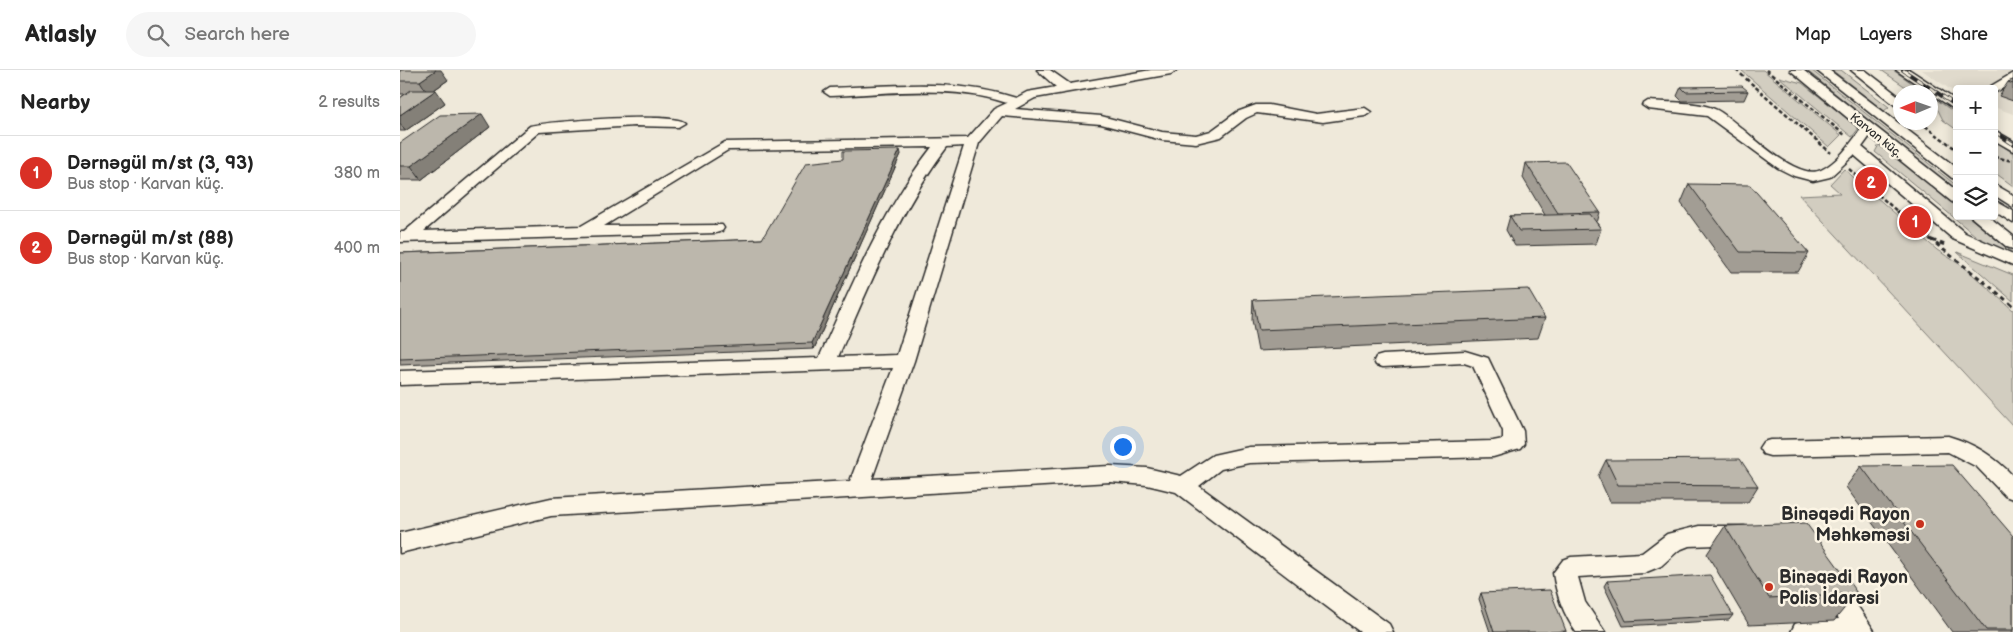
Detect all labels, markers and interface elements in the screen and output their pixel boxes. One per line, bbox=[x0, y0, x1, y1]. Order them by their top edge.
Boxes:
search box bbox=[126, 12, 476, 57]
text: Atlasly bbox=[25, 20, 96, 49]
icon: search bbox=[144, 21, 172, 49]
text: Search here bbox=[184, 23, 290, 46]
text: Map bbox=[1795, 24, 1831, 45]
text: Layers bbox=[1859, 24, 1912, 45]
text: Share bbox=[1940, 24, 1988, 45]
north arrow bbox=[1893, 85, 1938, 130]
map controls bbox=[1953, 85, 1998, 220]
button: + bbox=[1953, 85, 1998, 130]
text: Nearby bbox=[20, 90, 90, 115]
text: 2 results bbox=[318, 93, 380, 112]
street label: Karvan küç. bbox=[1847, 110, 1905, 161]
button: − bbox=[1953, 130, 1998, 175]
text: Dərnəgül m/st (3, 93) bbox=[67, 152, 254, 175]
text: 1 bbox=[33, 164, 39, 183]
text: 380 m bbox=[334, 164, 380, 183]
pin: 2 bbox=[1855, 164, 1887, 202]
text: Bus stop · Karvan küç. bbox=[67, 175, 224, 194]
button: layers bbox=[1953, 175, 1998, 220]
pin: 1 bbox=[1899, 203, 1931, 241]
text: Dərnəgül m/st (88) bbox=[67, 227, 234, 250]
text: 2 bbox=[31, 239, 41, 258]
text: 400 m bbox=[334, 239, 380, 258]
text: Bus stop · Karvan küç. bbox=[67, 250, 224, 269]
your location bbox=[1110, 434, 1136, 460]
place label: Binəqədi Rayon Məhkəməsi bbox=[1781, 504, 1910, 546]
marker: Binəqədi Rayon Məhkəməsi bbox=[1914, 518, 1926, 530]
place label: Binəqədi Rayon Polis İdarəsi bbox=[1779, 567, 1908, 609]
marker: Binəqədi Rayon Polis İdarəsi bbox=[1763, 581, 1775, 593]

